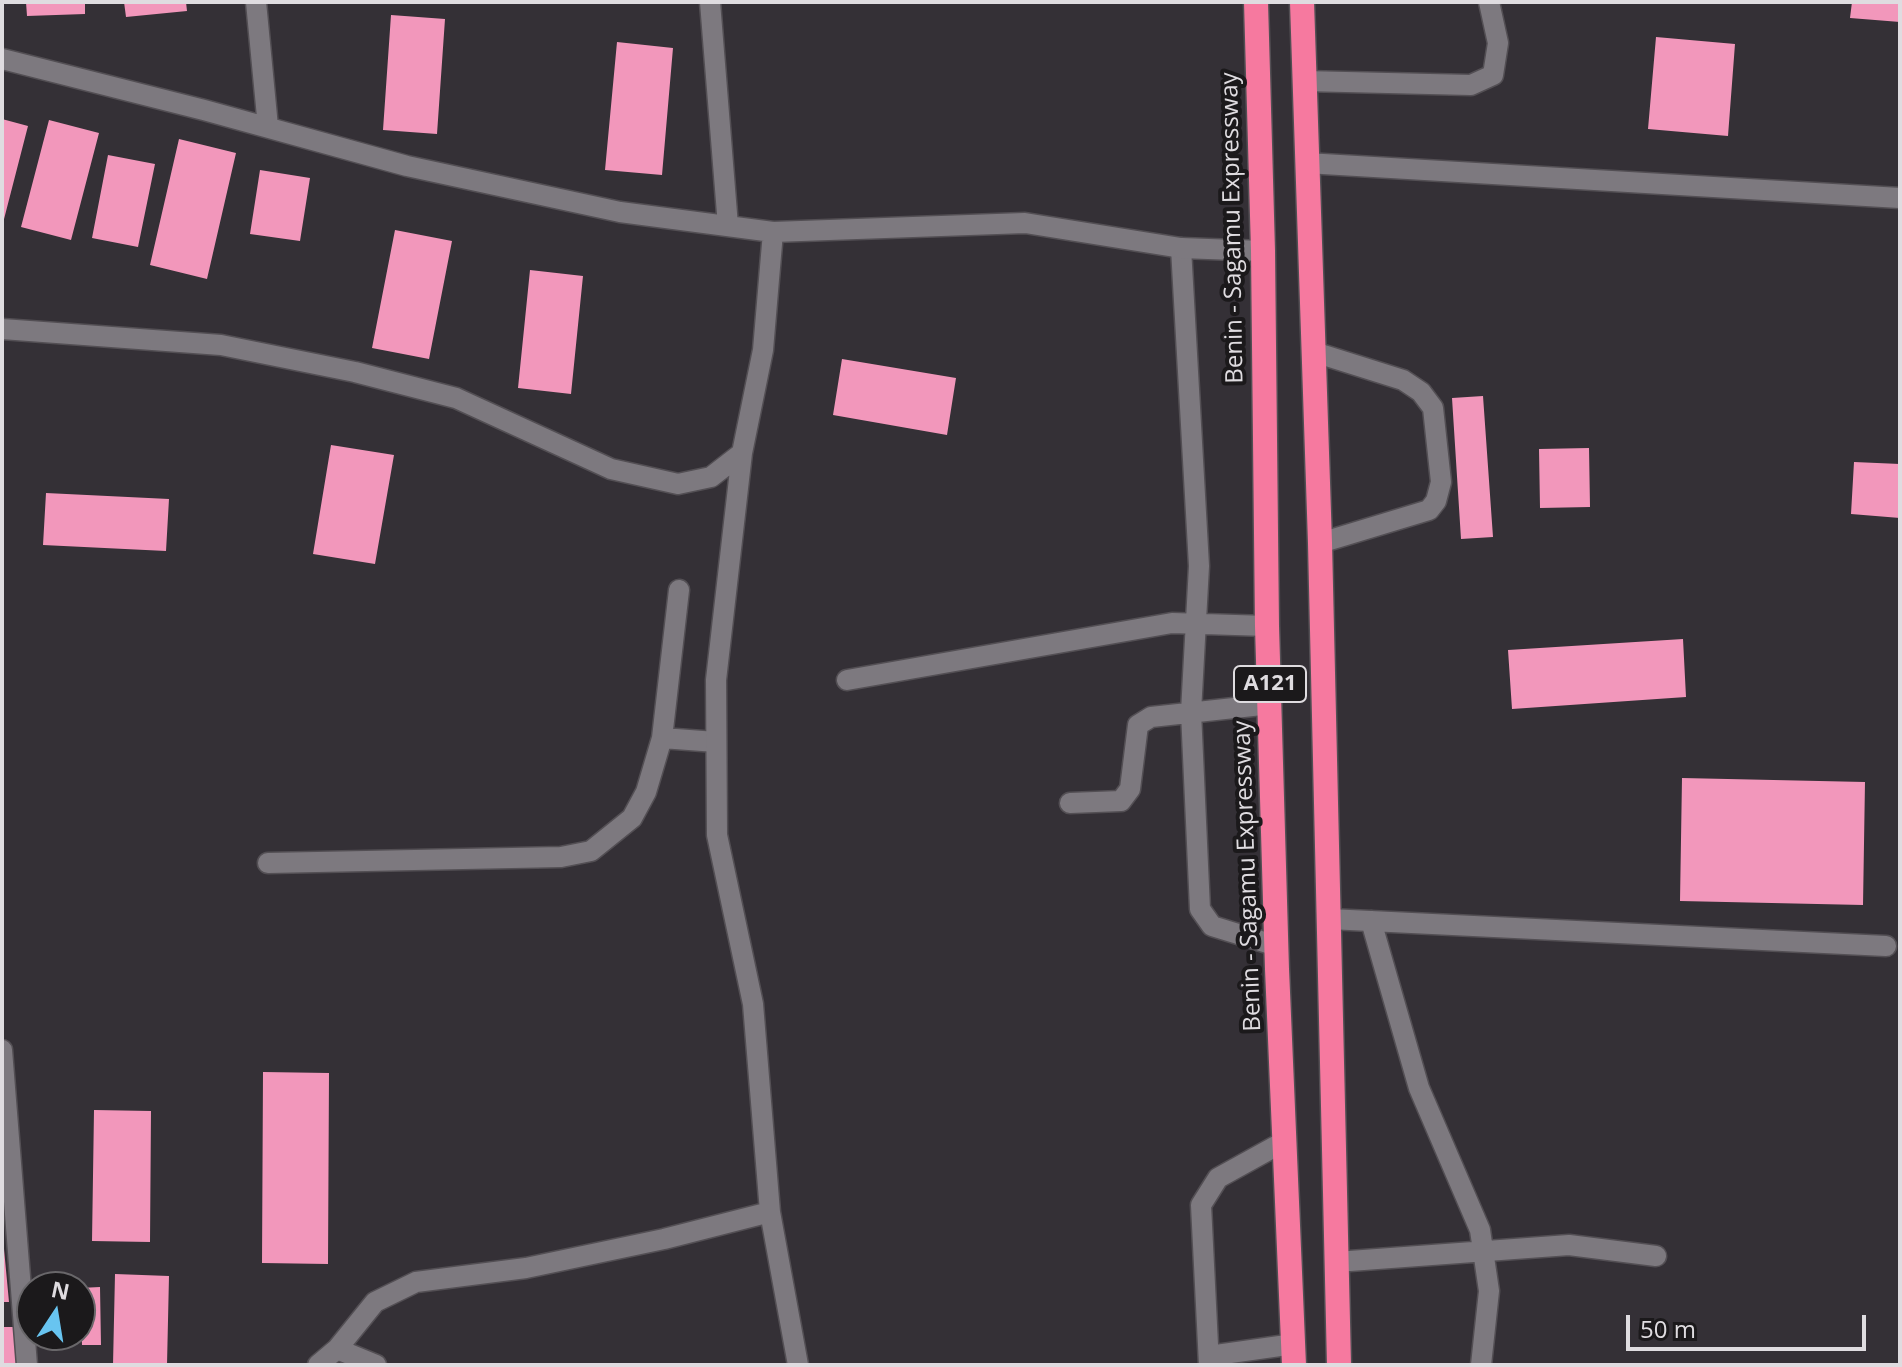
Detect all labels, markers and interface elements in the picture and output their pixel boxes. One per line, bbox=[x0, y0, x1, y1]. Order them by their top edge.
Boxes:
street label: Benin - Sagamu Expressway bbox=[1216, 72, 1250, 384]
road number: A121 bbox=[1234, 666, 1306, 702]
street label: Benin - Sagamu Expressway bbox=[1228, 720, 1268, 1032]
north arrow bbox=[16, 1271, 96, 1351]
text: N bbox=[49, 1273, 72, 1306]
scale bar bbox=[1630, 1299, 1870, 1349]
text: 50 m bbox=[1640, 1312, 1696, 1345]

